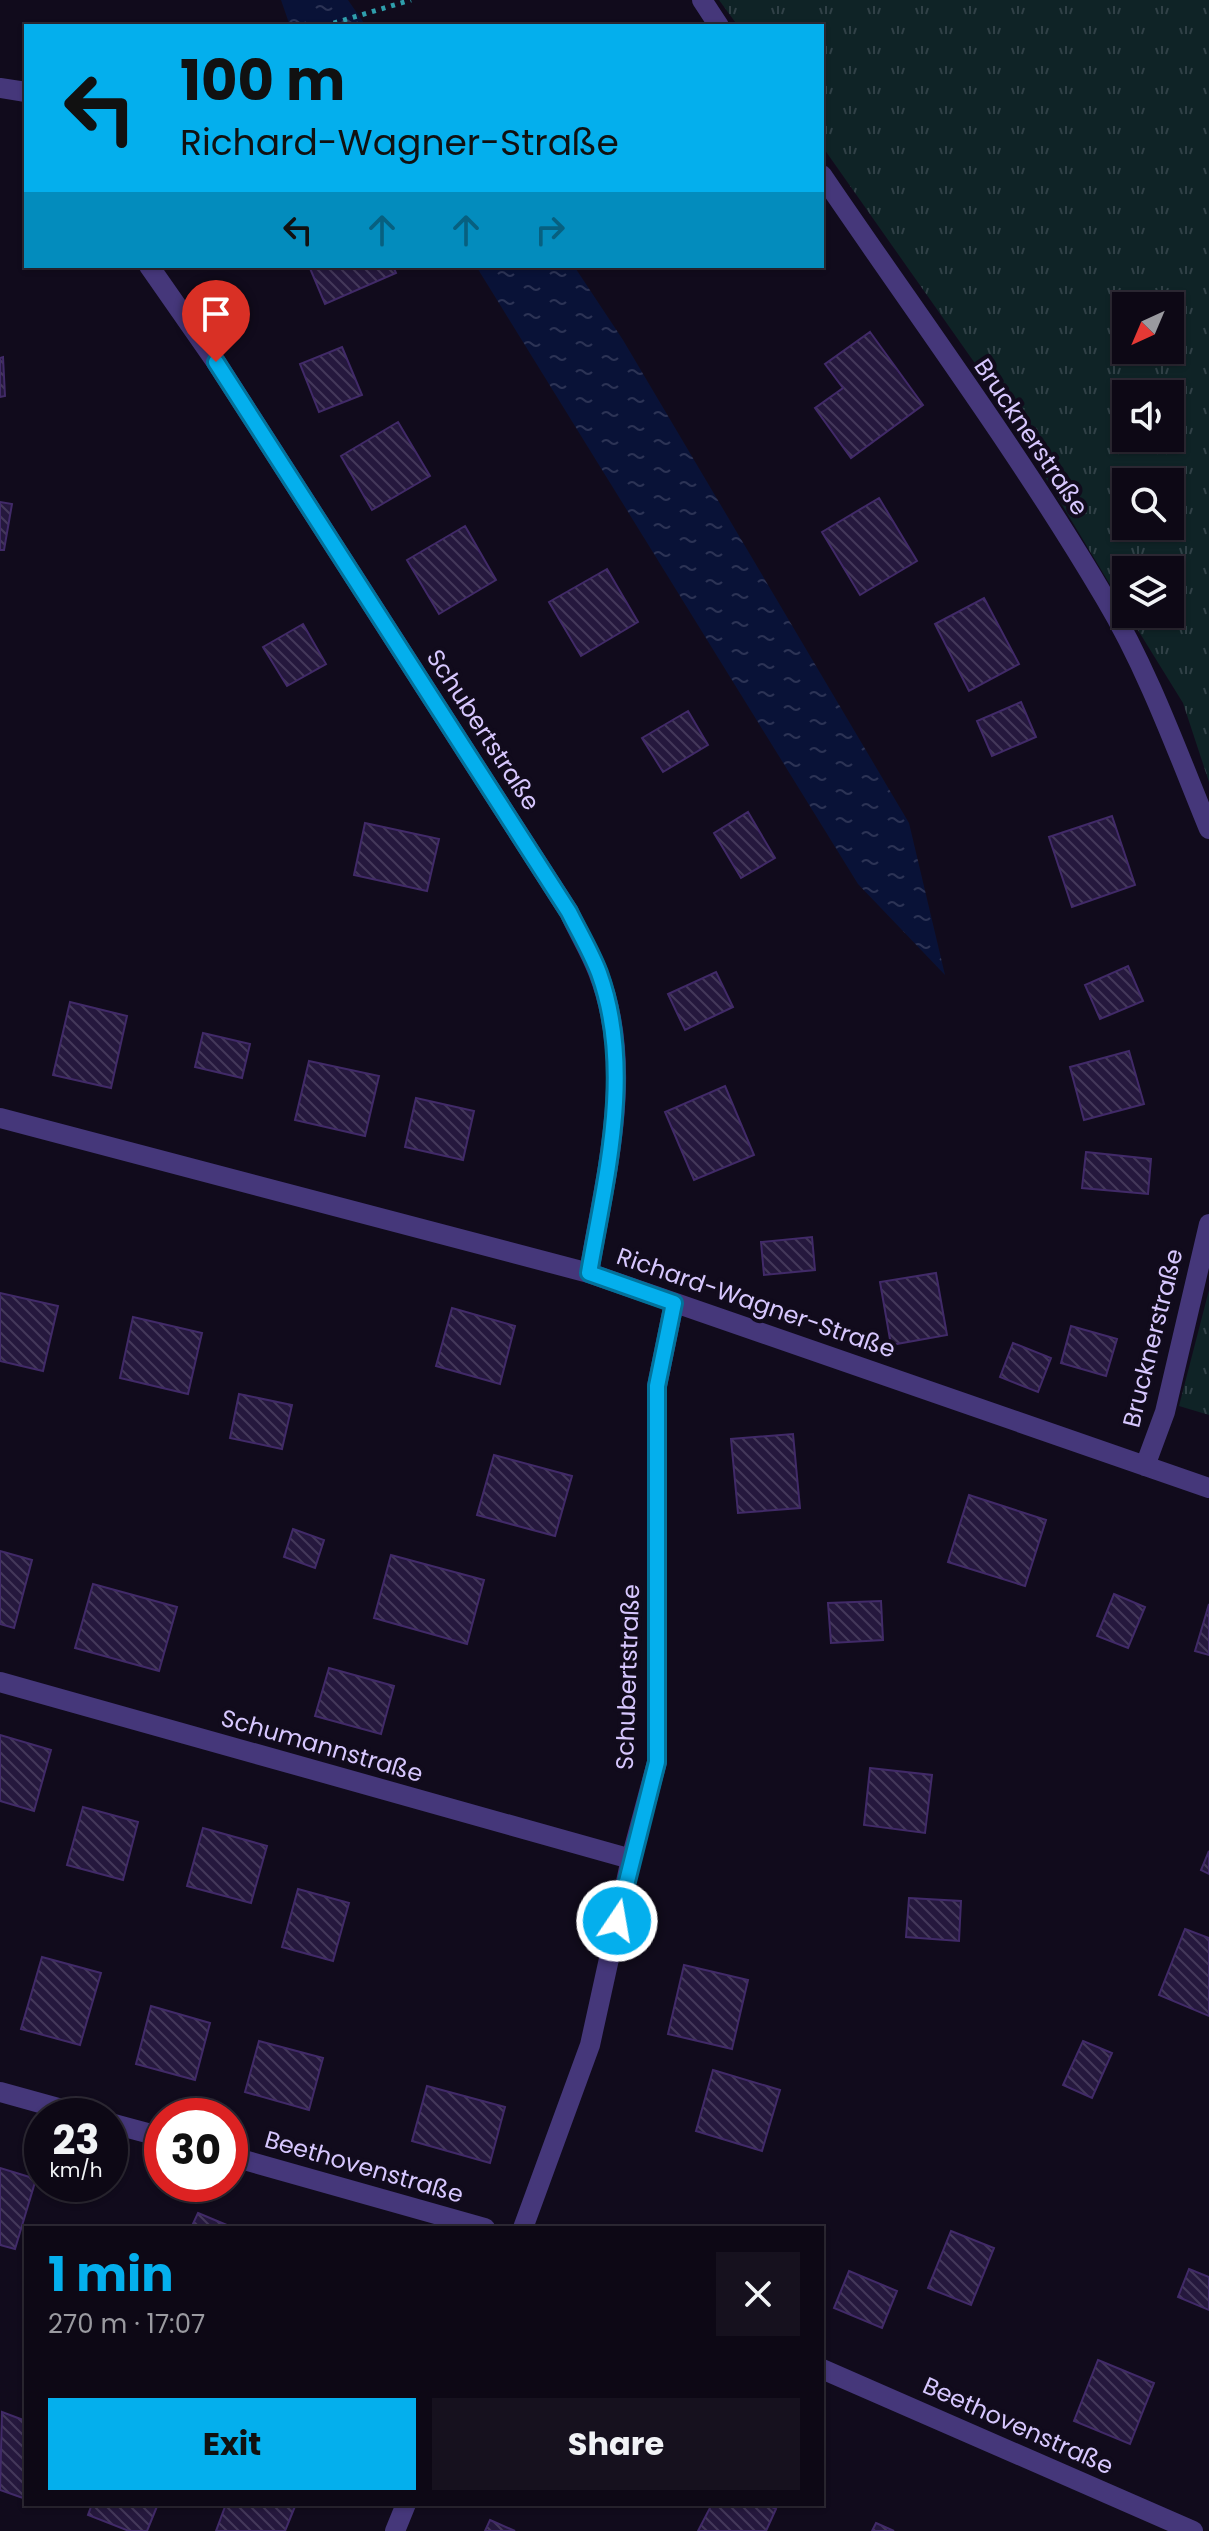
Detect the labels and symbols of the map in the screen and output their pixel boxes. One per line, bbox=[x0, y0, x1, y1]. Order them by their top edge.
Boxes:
pin bbox=[182, 280, 250, 362]
north arrow bbox=[1112, 292, 1184, 364]
street label: Brucknerstraße bbox=[967, 352, 1096, 522]
street label: Schubertstraße bbox=[419, 643, 548, 817]
street label: Richard-Wagner-Straße bbox=[612, 1239, 900, 1366]
street label: Brucknerstraße bbox=[1114, 1245, 1191, 1431]
street label: Schubertstraße bbox=[608, 1584, 647, 1770]
street label: Schumannstraße bbox=[217, 1701, 427, 1790]
position arrow bbox=[575, 1879, 659, 1963]
speed limit sign: 30 bbox=[144, 2098, 248, 2202]
street label: Beethovenstraße bbox=[261, 2122, 467, 2211]
street label: Beethovenstraße bbox=[918, 2369, 1119, 2482]

